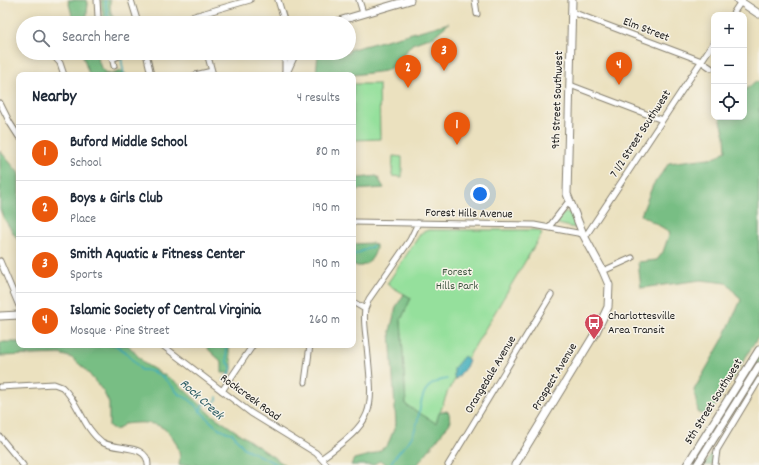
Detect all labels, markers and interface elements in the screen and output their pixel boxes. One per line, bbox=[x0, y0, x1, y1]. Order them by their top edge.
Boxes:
map controls bbox=[711, 12, 747, 120]
button: + bbox=[711, 12, 747, 48]
street label: Elm Street bbox=[620, 13, 672, 47]
search box bbox=[16, 16, 356, 60]
icon: search bbox=[30, 27, 52, 49]
text: Search here bbox=[62, 27, 130, 49]
pin: 3 bbox=[431, 38, 457, 71]
button: − bbox=[711, 48, 747, 84]
street label: 9th Street Southwest bbox=[548, 50, 568, 149]
pin: 4 bbox=[606, 52, 632, 85]
pin: 2 bbox=[395, 55, 421, 88]
button: locate bbox=[711, 84, 747, 120]
text: Nearby bbox=[32, 86, 76, 110]
street label: 7 1/2 Street Southwest bbox=[606, 86, 676, 181]
text: 4 results bbox=[297, 89, 340, 108]
pin: 1 bbox=[444, 112, 470, 145]
text: Buford Middle School bbox=[70, 132, 187, 154]
text: 1 bbox=[44, 143, 46, 162]
text: 80 m bbox=[316, 143, 340, 162]
text: School bbox=[70, 154, 102, 173]
your location bbox=[470, 184, 490, 204]
text: Boys & Girls Club bbox=[70, 188, 163, 210]
text: 2 bbox=[42, 199, 48, 218]
text: 190 m bbox=[312, 199, 340, 218]
street label: Forest Hills Avenue bbox=[425, 205, 513, 223]
text: Place bbox=[70, 210, 96, 229]
text: Smith Aquatic & Fitness Center bbox=[70, 244, 245, 266]
text: 3 bbox=[42, 255, 48, 274]
text: 190 m bbox=[312, 255, 340, 274]
park label: Forest Hills Park bbox=[436, 264, 478, 295]
text: Sports bbox=[70, 266, 103, 285]
text: Islamic Society of Central Virginia bbox=[70, 300, 261, 322]
place label: Charlottesville Area Transit bbox=[608, 308, 675, 339]
text: 4 bbox=[42, 311, 48, 330]
text: 260 m bbox=[309, 311, 340, 330]
bus stop icon: Charlottesville Area Transit bbox=[583, 312, 605, 340]
text: Mosque · Pine Street bbox=[70, 322, 170, 341]
street label: Orangedale Avenue bbox=[461, 333, 521, 417]
street label: Prospect Avenue bbox=[528, 340, 582, 414]
street label: 5th Street Southwest bbox=[681, 355, 748, 448]
street label: Rockcreek Road bbox=[216, 370, 284, 426]
water label: Rock Creek bbox=[175, 375, 229, 426]

